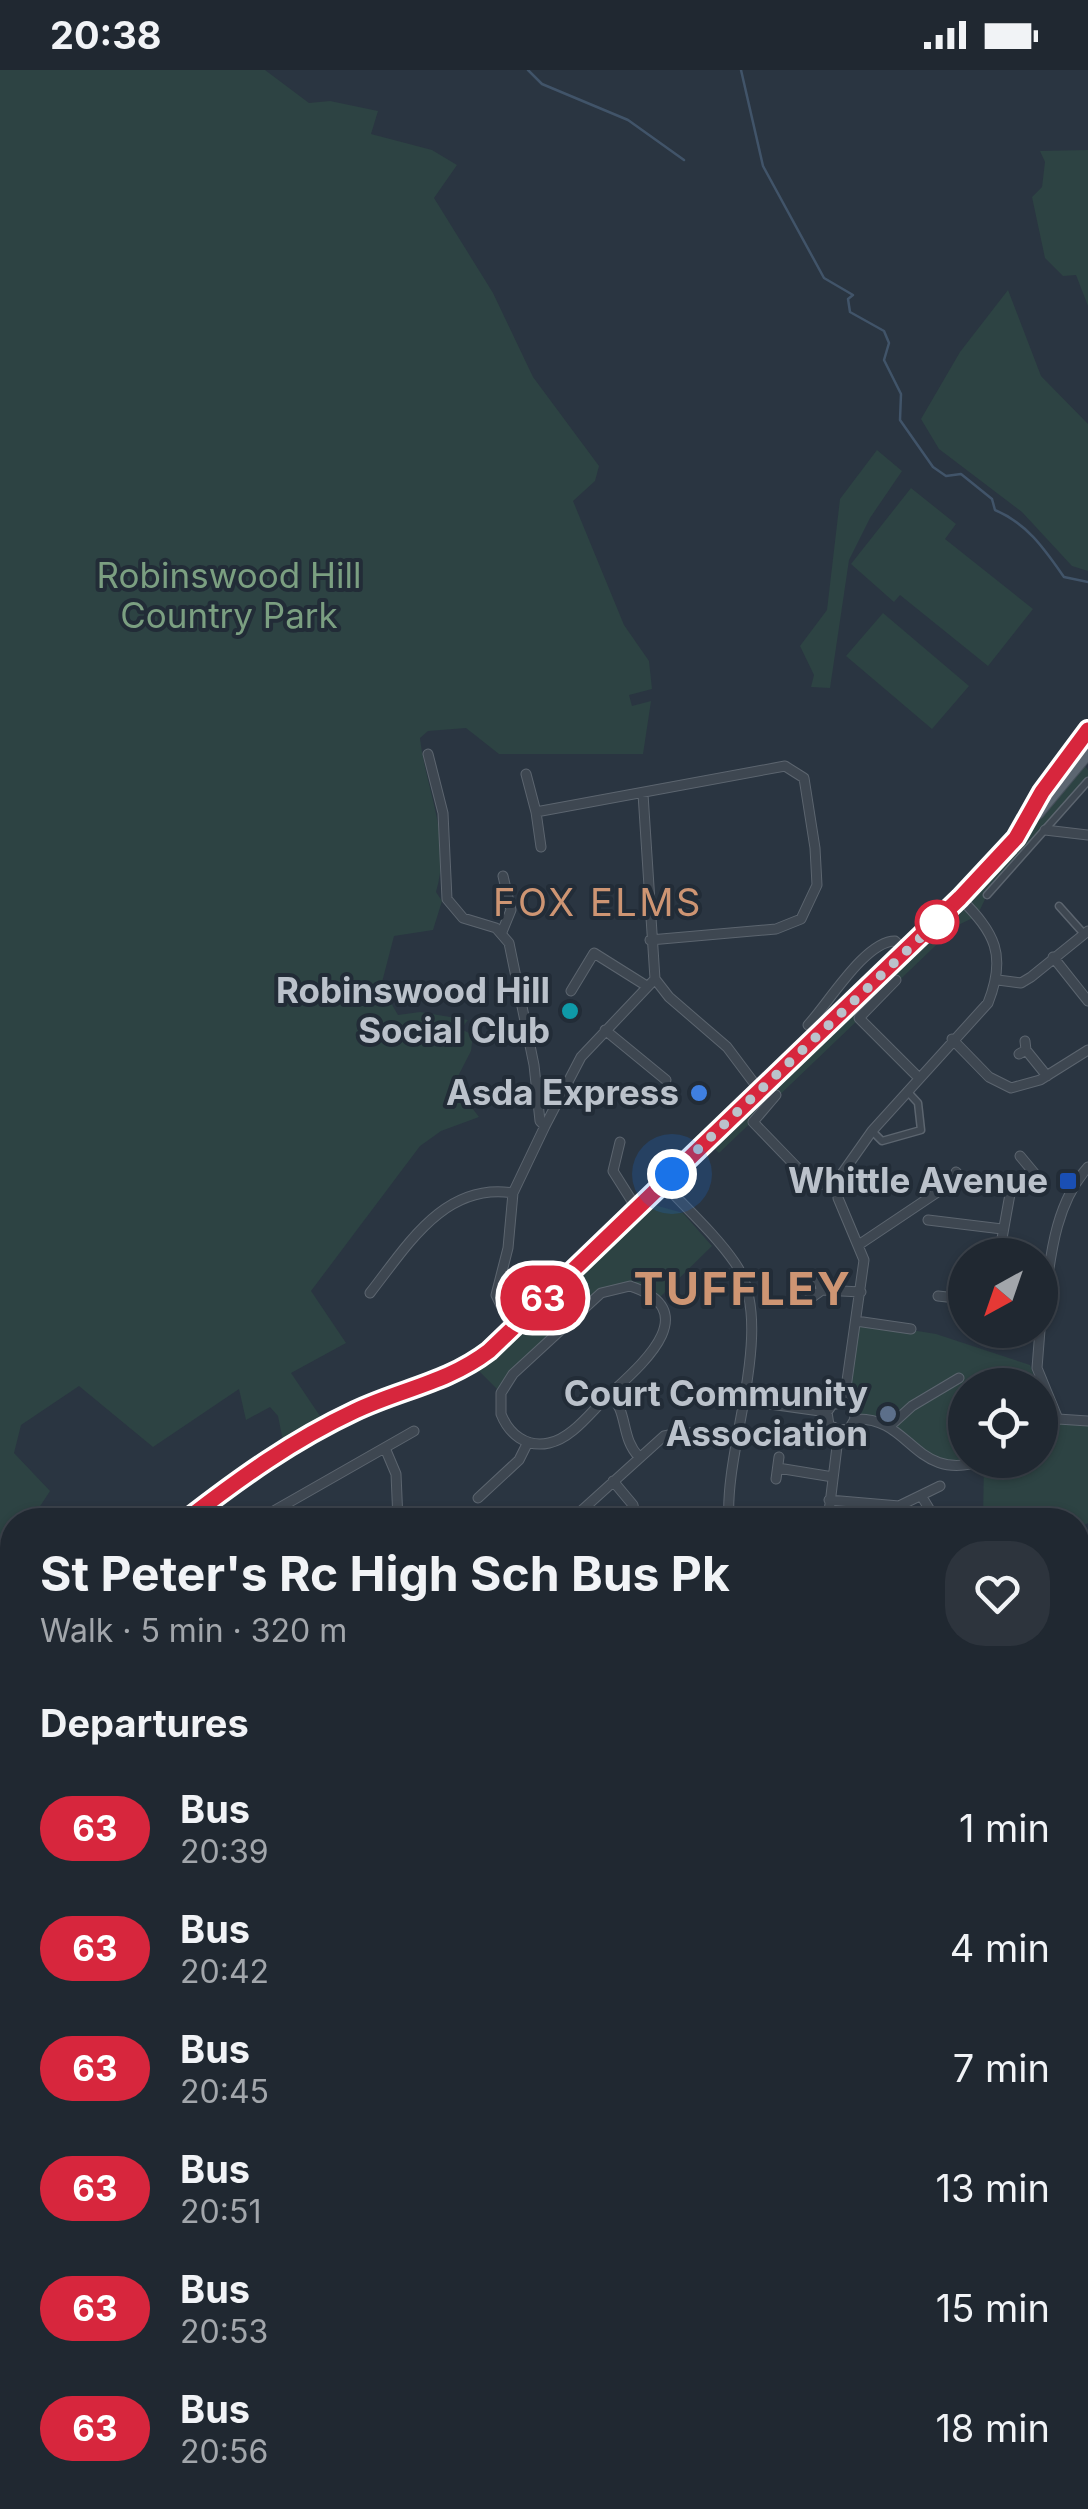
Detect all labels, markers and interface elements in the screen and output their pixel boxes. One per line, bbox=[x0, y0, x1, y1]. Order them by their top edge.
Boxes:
text: 20:38 bbox=[50, 12, 162, 58]
park label: Robinswood Hill Country Park bbox=[97, 554, 361, 636]
district label: FOX ELMS bbox=[493, 879, 703, 925]
unlabelled marker bbox=[916, 901, 958, 943]
place label: Robinswood Hill Social Club bbox=[276, 969, 550, 1051]
marker: Robinswood Hill Social Club bbox=[559, 1000, 581, 1022]
place label: Asda Express bbox=[446, 1071, 679, 1113]
marker: Asda Express bbox=[688, 1082, 710, 1104]
your location bbox=[647, 1149, 697, 1199]
place label: Whittle Avenue bbox=[788, 1159, 1048, 1201]
marker: Whittle Avenue bbox=[1057, 1170, 1079, 1192]
north arrow bbox=[948, 1238, 1058, 1348]
map controls bbox=[948, 1238, 1058, 1478]
district label: TUFFLEY bbox=[634, 1261, 852, 1316]
line badge: 63 bbox=[498, 1266, 588, 1330]
text: 63 bbox=[520, 1277, 566, 1319]
button: locate bbox=[948, 1368, 1058, 1478]
place label: Court Community Association bbox=[564, 1372, 868, 1454]
marker: Court Community Association bbox=[877, 1403, 899, 1425]
button: heart bbox=[945, 1541, 1050, 1646]
text: St Peter's Rc High Sch Bus Pk bbox=[40, 1544, 730, 1603]
text: Walk · 5 min · 320 m bbox=[40, 1611, 347, 1650]
text: Departures bbox=[40, 1700, 249, 1746]
text: Bus bbox=[180, 1786, 250, 1832]
text: 1 min bbox=[959, 1805, 1050, 1851]
text: 63 bbox=[72, 1807, 118, 1849]
text: 20:39 bbox=[180, 1832, 269, 1871]
text: Bus bbox=[180, 1906, 250, 1952]
text: 4 min bbox=[950, 1925, 1050, 1971]
text: 63 bbox=[72, 1927, 118, 1969]
text: 20:42 bbox=[180, 1952, 269, 1991]
text: Bus bbox=[180, 2026, 250, 2072]
text: 7 min bbox=[953, 2045, 1050, 2091]
text: 63 bbox=[72, 2047, 118, 2089]
text: 20:45 bbox=[180, 2072, 269, 2111]
text: Bus bbox=[180, 2146, 250, 2192]
text: 13 min bbox=[935, 2165, 1050, 2211]
text: 63 bbox=[72, 2167, 118, 2209]
text: 20:51 bbox=[180, 2192, 261, 2231]
text: Bus bbox=[180, 2266, 250, 2312]
text: 15 min bbox=[936, 2285, 1050, 2331]
text: 63 bbox=[72, 2287, 118, 2329]
text: 20:53 bbox=[180, 2312, 268, 2351]
text: Bus bbox=[180, 2386, 250, 2432]
text: 18 min bbox=[935, 2405, 1050, 2451]
text: 63 bbox=[72, 2407, 118, 2449]
text: 20:56 bbox=[180, 2432, 268, 2471]

